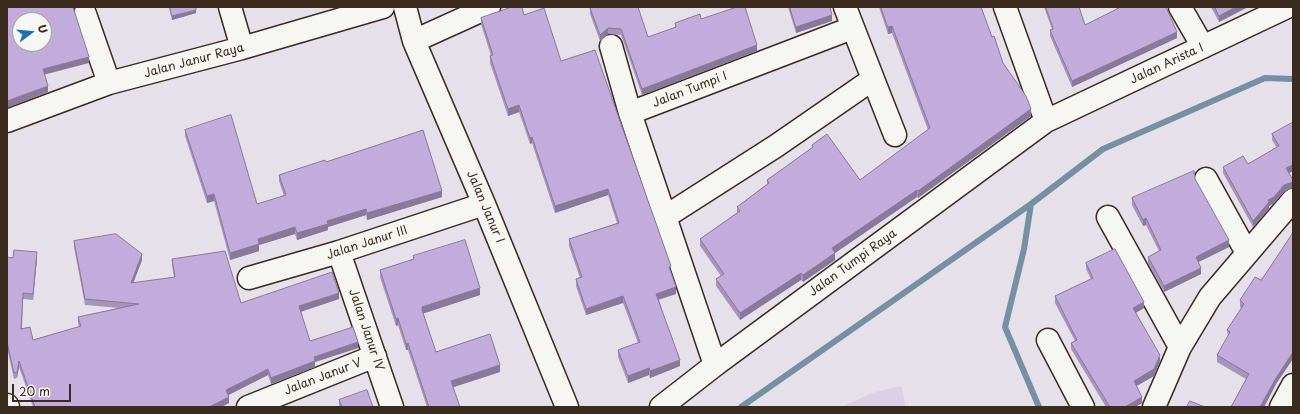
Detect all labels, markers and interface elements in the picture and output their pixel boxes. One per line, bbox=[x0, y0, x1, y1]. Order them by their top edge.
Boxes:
north arrow bbox=[12, 12, 52, 52]
text: U bbox=[34, 22, 52, 35]
street label: Jalan Janur Raya bbox=[142, 41, 246, 81]
street label: Jalan Arista I bbox=[1128, 41, 1206, 87]
street label: Jalan Tumpi I bbox=[651, 69, 729, 111]
street label: Jalan Janur I bbox=[463, 169, 507, 245]
street label: Jalan Janur III bbox=[325, 223, 409, 263]
street label: Jalan Tumpi Raya bbox=[806, 226, 900, 300]
street label: Jalan Janur IV bbox=[345, 287, 387, 373]
street label: Jalan Janur V bbox=[282, 356, 364, 398]
scale bar bbox=[14, 376, 73, 402]
text: 20 m bbox=[19, 382, 50, 400]

